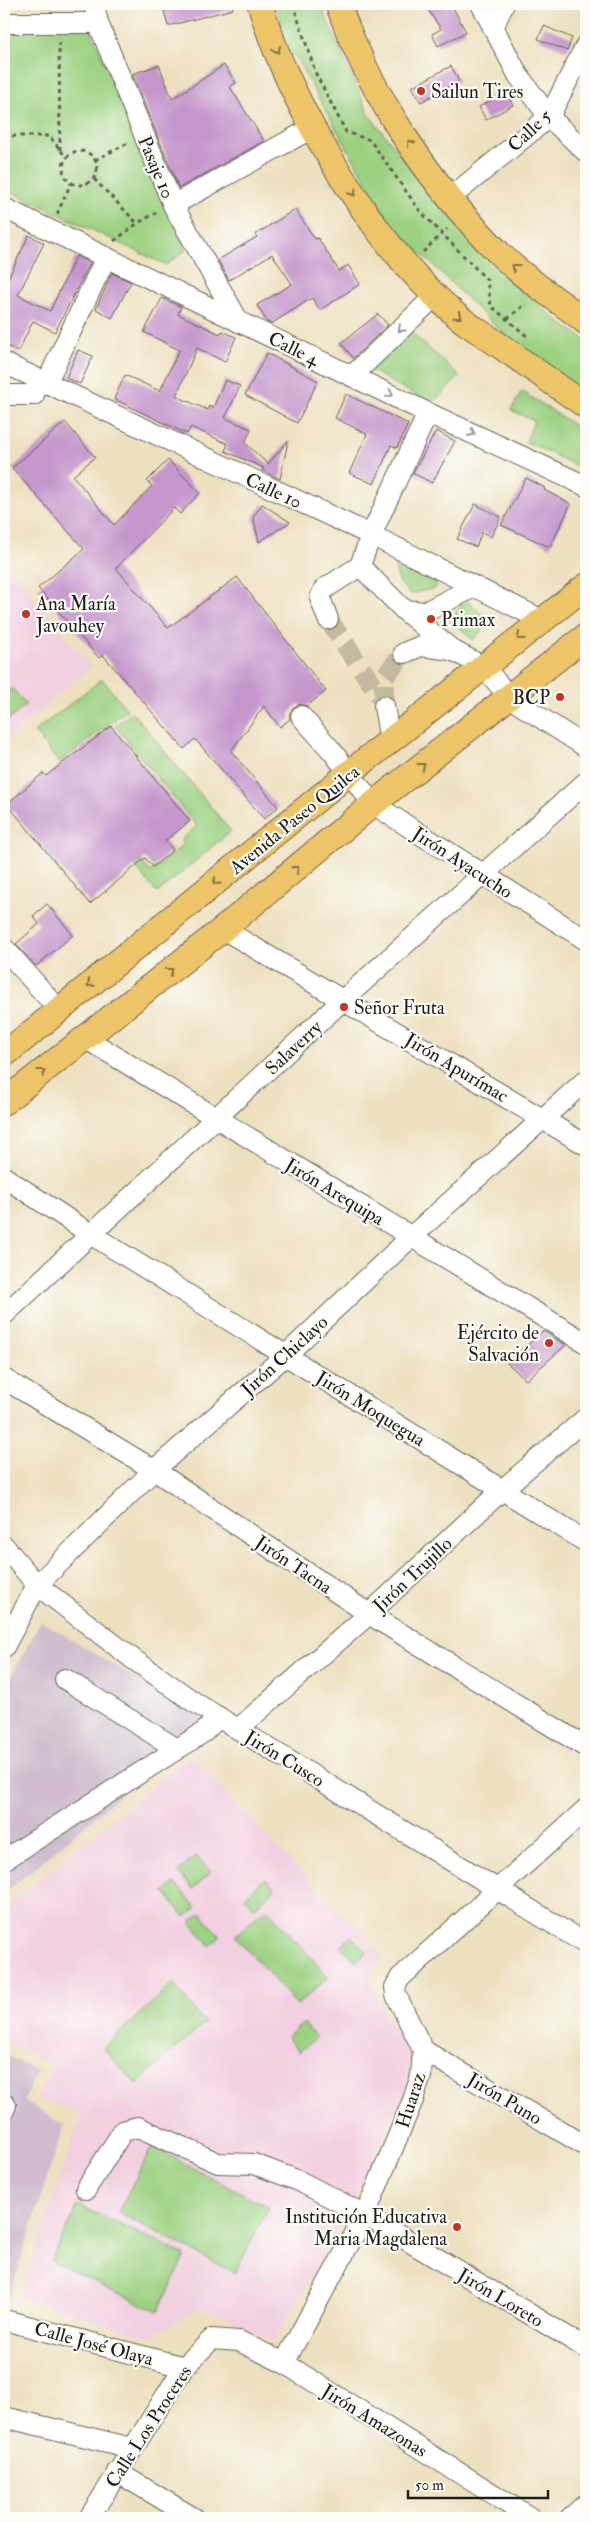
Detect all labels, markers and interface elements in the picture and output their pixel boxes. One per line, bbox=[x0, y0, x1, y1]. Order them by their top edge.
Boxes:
one-way arrow bbox=[270, 45, 281, 54]
place label: Sailun Tires bbox=[431, 80, 523, 104]
marker: Sailun Tires bbox=[415, 85, 427, 97]
street label: Calle 5 bbox=[503, 104, 557, 157]
street label: Pasaje 10 bbox=[132, 133, 180, 202]
one-way arrow bbox=[407, 139, 416, 149]
one-way arrow bbox=[346, 187, 356, 196]
one-way arrow bbox=[512, 264, 521, 272]
one-way arrow bbox=[452, 310, 461, 318]
one-way arrow bbox=[397, 323, 406, 332]
street label: Calle 4 bbox=[264, 326, 324, 372]
one-way arrow bbox=[385, 388, 394, 399]
one-way arrow bbox=[467, 427, 476, 437]
street label: Calle 10 bbox=[241, 467, 306, 514]
place label: Ana María Javouhey bbox=[35, 592, 116, 638]
marker: Ana María Javouhey bbox=[20, 608, 32, 620]
place label: Primax bbox=[441, 608, 496, 632]
marker: Primax bbox=[425, 613, 437, 625]
one-way arrow bbox=[517, 632, 526, 641]
place label: BCP bbox=[513, 686, 550, 710]
marker: BCP bbox=[554, 691, 566, 703]
street label: Avenida Paseo Quilca bbox=[224, 760, 365, 880]
one-way arrow bbox=[416, 764, 425, 772]
street label: Jirón Ayacucho bbox=[407, 821, 517, 904]
one-way arrow bbox=[290, 865, 299, 874]
one-way arrow bbox=[213, 876, 222, 884]
one-way arrow bbox=[164, 968, 173, 977]
one-way arrow bbox=[87, 979, 96, 987]
place label: Señor Fruta bbox=[354, 996, 445, 1020]
marker: Señor Fruta bbox=[338, 1001, 350, 1013]
street label: Salaverry bbox=[260, 1015, 328, 1080]
street label: Jirón Apurímac bbox=[399, 1027, 513, 1109]
one-way arrow bbox=[36, 1069, 45, 1077]
street label: Jirón Arequipa bbox=[279, 1152, 389, 1232]
street label: Jirón Chiclayo bbox=[235, 1310, 333, 1402]
place label: Ejército de Salvación bbox=[457, 1321, 539, 1367]
marker: Ejército de Salvación bbox=[543, 1337, 555, 1349]
street label: Jirón Moquegua bbox=[310, 1365, 430, 1452]
street label: Jirón Tacna bbox=[250, 1530, 337, 1599]
street label: Jirón Trujillo bbox=[367, 1532, 457, 1618]
street label: Jirón Cusco bbox=[239, 1724, 329, 1793]
street label: Jirón Puno bbox=[462, 2067, 546, 2130]
street label: Huaraz bbox=[391, 2069, 431, 2131]
place label: Institución Educativa Maria Magdalena bbox=[285, 2205, 447, 2251]
marker: Institución Educativa Maria Magdalena bbox=[451, 2221, 463, 2233]
street label: Jirón Loreto bbox=[452, 2262, 548, 2333]
street label: Calle José Olaya bbox=[32, 2317, 156, 2371]
street label: Calle Los Proceres bbox=[100, 2361, 197, 2492]
street label: Jirón Amazonas bbox=[317, 2378, 432, 2463]
scale bar bbox=[408, 2467, 548, 2499]
text: 50 m bbox=[415, 2476, 444, 2495]

